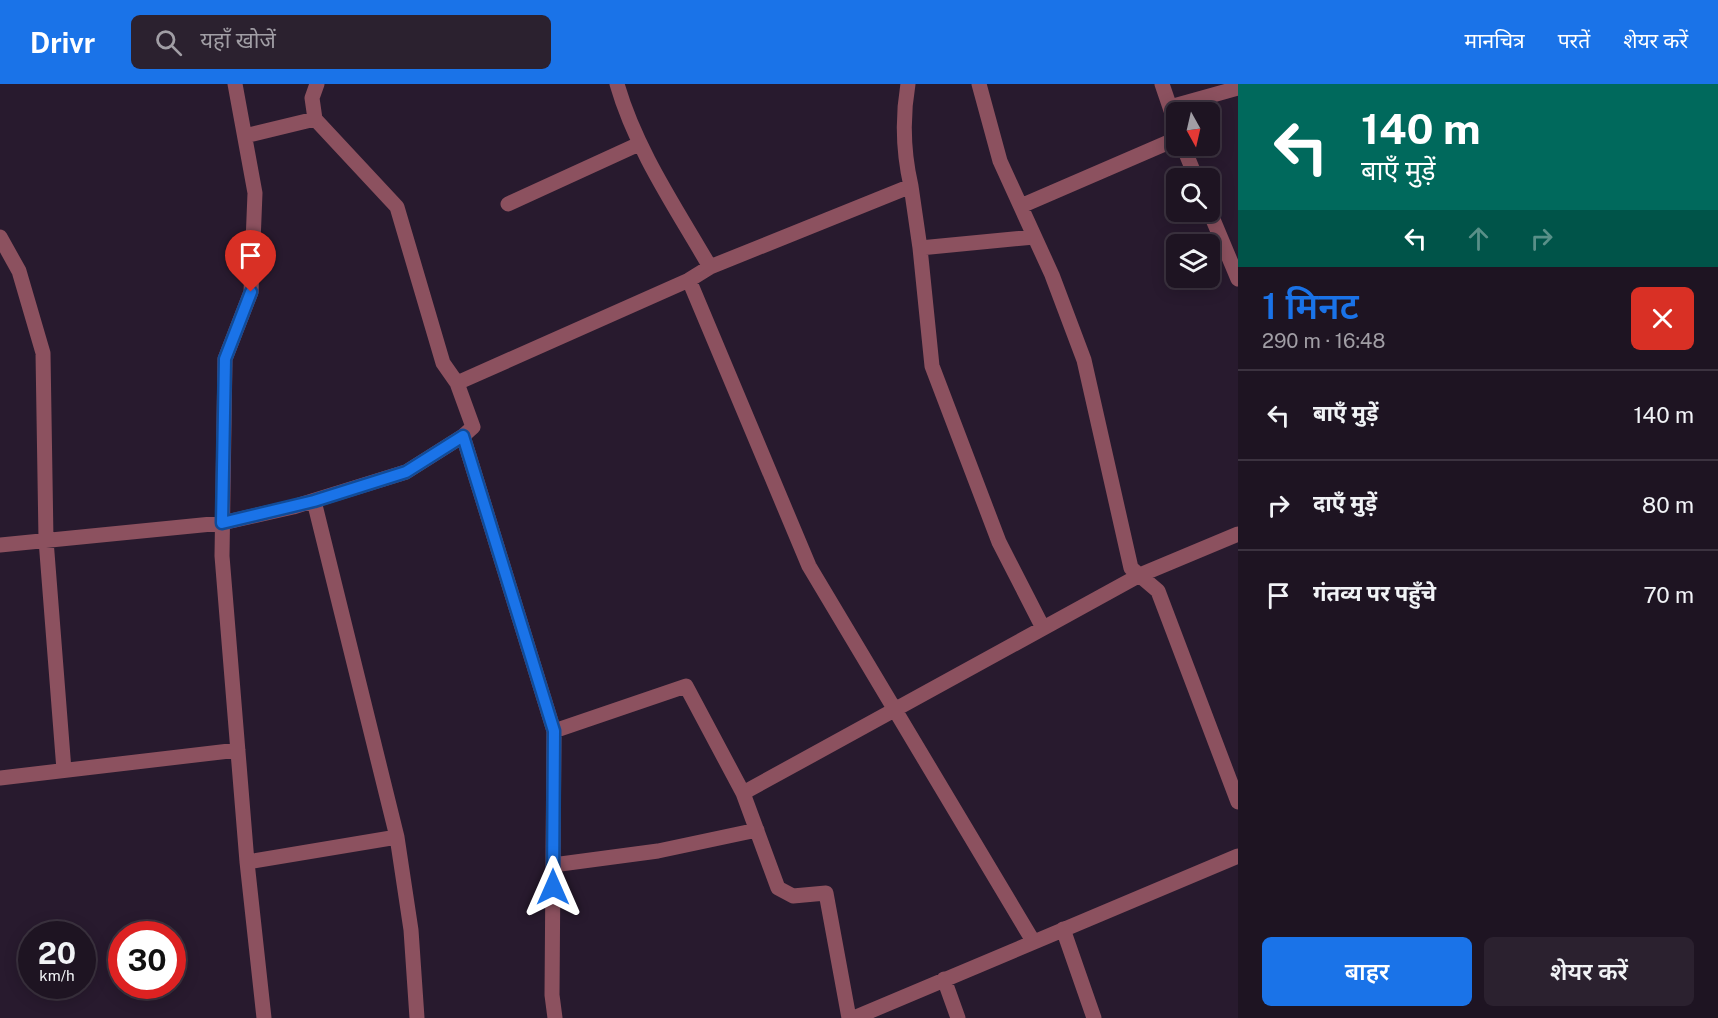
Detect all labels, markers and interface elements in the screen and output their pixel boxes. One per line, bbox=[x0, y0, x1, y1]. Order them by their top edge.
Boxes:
search box bbox=[131, 15, 551, 69]
text: Drivr bbox=[30, 26, 95, 59]
icon: search bbox=[152, 26, 185, 59]
text: यहाँ खोजें bbox=[200, 27, 276, 53]
text: मानचित्र bbox=[1465, 28, 1525, 53]
text: परतें bbox=[1558, 28, 1590, 53]
text: शेयर करें bbox=[1623, 28, 1688, 53]
north arrow bbox=[1166, 102, 1220, 156]
map controls bbox=[1166, 102, 1220, 288]
text: 140 m bbox=[1361, 104, 1481, 153]
icon: left bbox=[1262, 108, 1340, 186]
text: बाएँ मुड़ें bbox=[1361, 154, 1436, 186]
button: search bbox=[1166, 168, 1220, 222]
icon: left bbox=[1399, 222, 1432, 255]
icon: ahead bbox=[1462, 222, 1495, 255]
icon: right bbox=[1525, 222, 1558, 255]
pin bbox=[225, 230, 276, 292]
button: layers bbox=[1166, 234, 1220, 288]
icon: arrive bbox=[234, 239, 267, 272]
text: 1 मिनट bbox=[1262, 285, 1359, 327]
button: close bbox=[1631, 287, 1694, 350]
text: 290 m · 16:48 bbox=[1262, 329, 1385, 353]
icon: left bbox=[1262, 399, 1295, 432]
text: बाएँ मुड़ें bbox=[1313, 400, 1378, 426]
text: 140 m bbox=[1633, 402, 1694, 428]
icon: right bbox=[1262, 489, 1295, 522]
text: दाएँ मुड़ें bbox=[1313, 490, 1377, 516]
text: 80 m bbox=[1642, 492, 1694, 518]
icon: arrive bbox=[1262, 579, 1295, 612]
text: गंतव्य पर पहुँचे bbox=[1313, 580, 1436, 606]
text: 70 m bbox=[1643, 582, 1694, 608]
position arrow bbox=[521, 855, 585, 919]
speed limit sign: 30 bbox=[108, 921, 186, 999]
text: 20 bbox=[38, 935, 76, 971]
button: बाहर bbox=[1262, 937, 1472, 1006]
button: शेयर करें bbox=[1484, 937, 1694, 1006]
text: km/h bbox=[39, 967, 75, 984]

